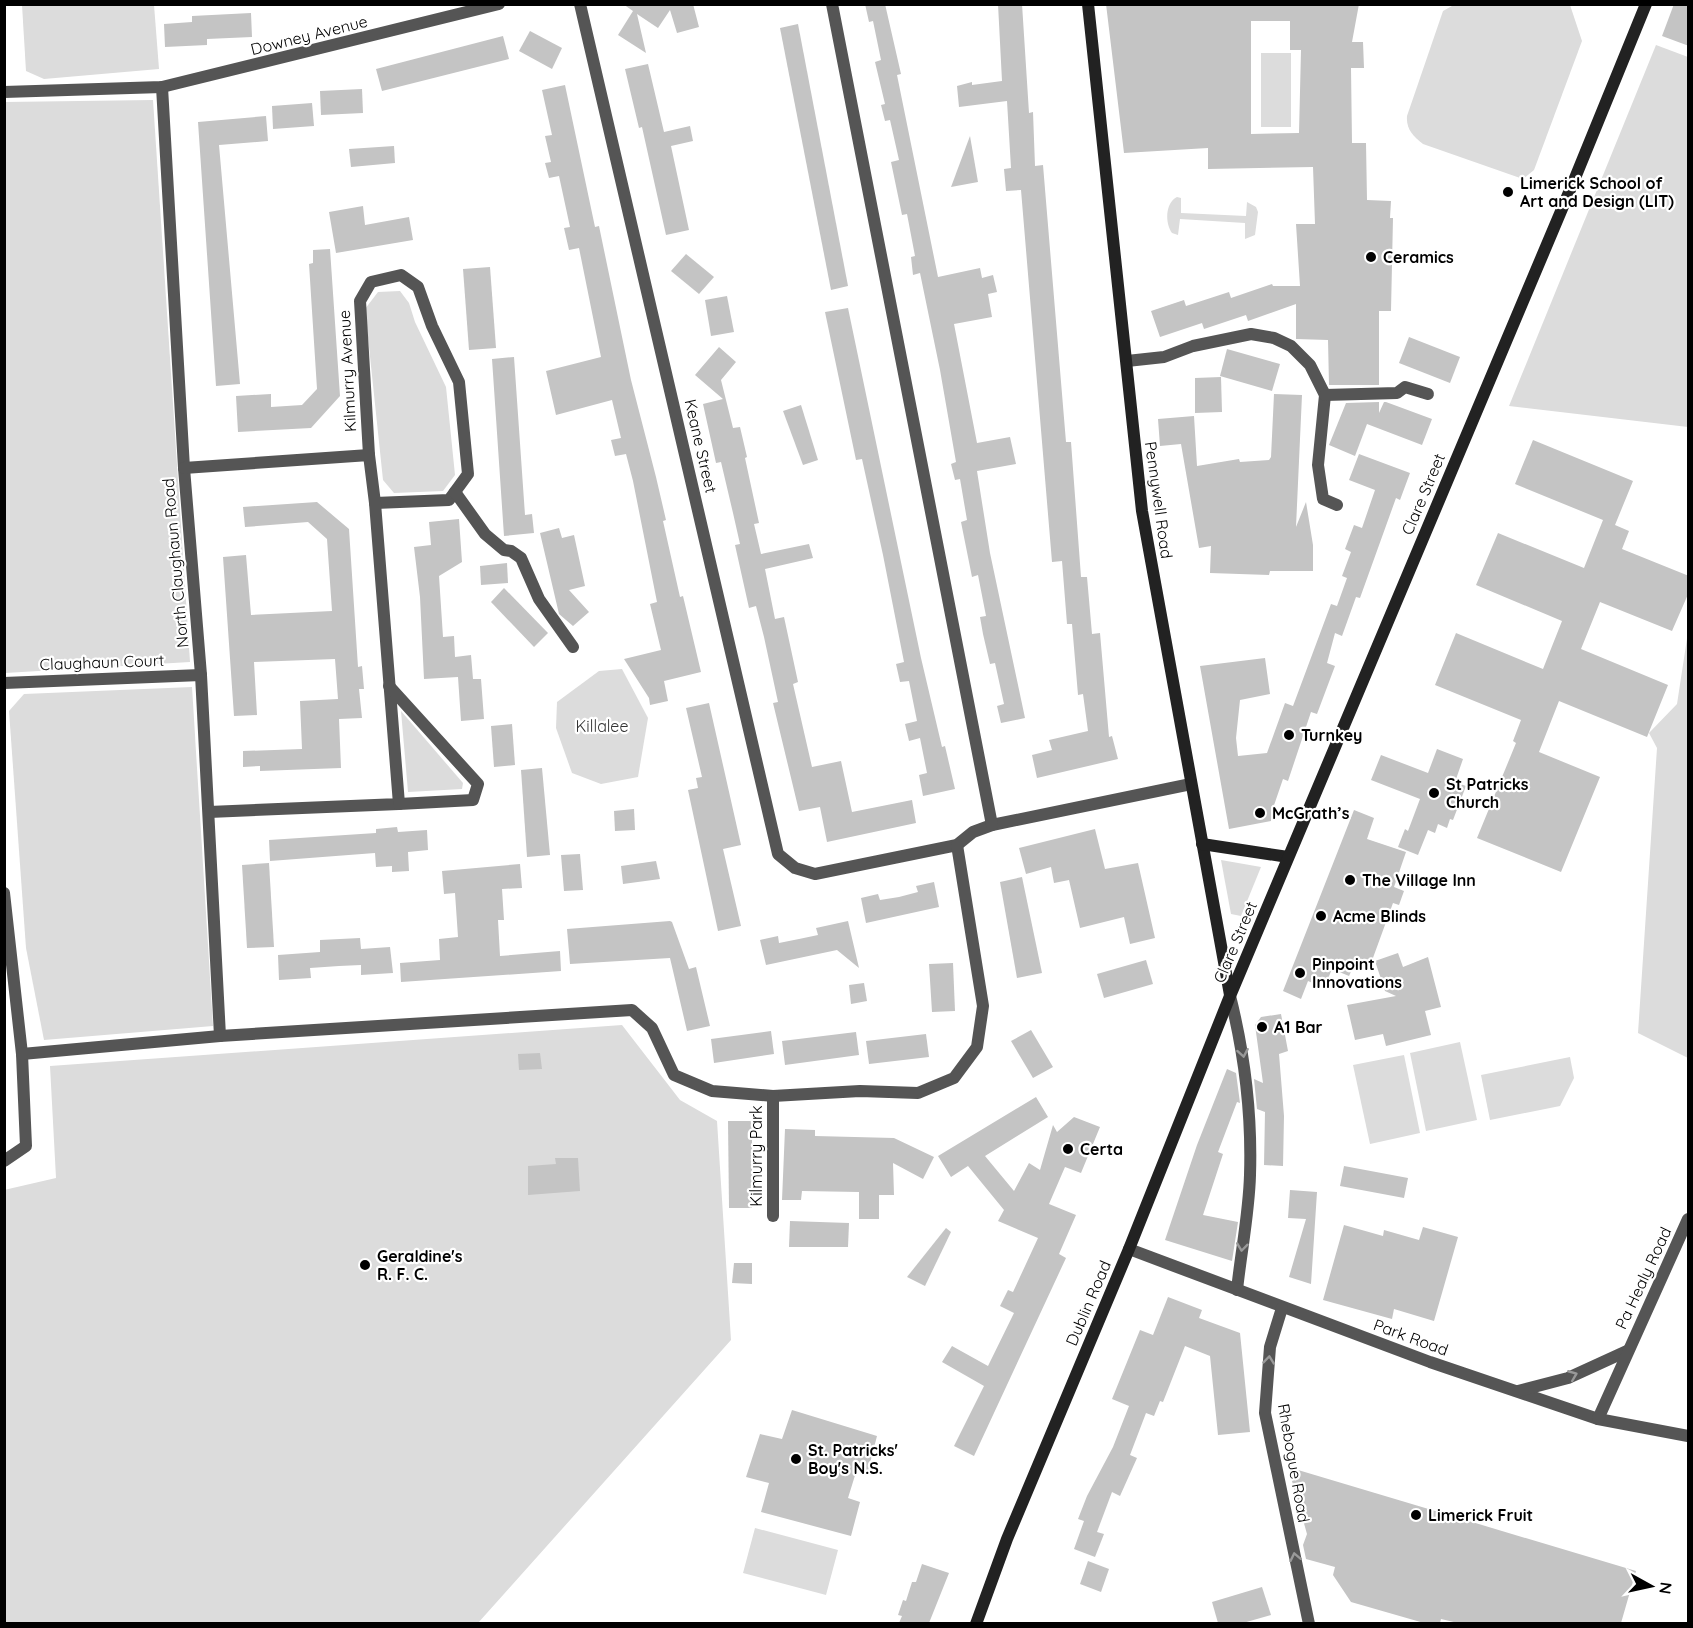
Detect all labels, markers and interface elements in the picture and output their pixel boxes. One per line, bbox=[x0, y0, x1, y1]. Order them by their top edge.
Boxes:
street label: Downey Avenue bbox=[248, 11, 370, 59]
place label: Limerick School of Art and Design (LIT) bbox=[1520, 173, 1674, 211]
marker: Limerick School of Art and Design (LIT) bbox=[1501, 185, 1515, 199]
place label: Ceramics bbox=[1383, 247, 1454, 267]
marker: Ceramics bbox=[1364, 250, 1378, 264]
street label: Kilmurry Avenue bbox=[334, 310, 360, 432]
street label: Keane Street bbox=[680, 397, 722, 495]
street label: Pennywell Road bbox=[1141, 440, 1177, 560]
street label: Clare Street bbox=[1397, 450, 1449, 538]
street label: North Claughaun Road bbox=[158, 477, 192, 649]
street label: Claughaun Court bbox=[39, 650, 165, 674]
park label: Killalee bbox=[576, 716, 628, 736]
place label: Turnkey bbox=[1301, 725, 1362, 745]
marker: Turnkey bbox=[1282, 728, 1296, 742]
place label: St Patricks Church bbox=[1446, 774, 1529, 812]
marker: St Patricks Church bbox=[1427, 786, 1441, 800]
place label: McGrath’s bbox=[1272, 803, 1350, 823]
marker: McGrath’s bbox=[1253, 806, 1267, 820]
place label: The Village Inn bbox=[1362, 870, 1476, 890]
marker: The Village Inn bbox=[1343, 873, 1357, 887]
street label: Clare Street bbox=[1209, 898, 1261, 986]
place label: Acme Blinds bbox=[1333, 906, 1426, 926]
marker: Acme Blinds bbox=[1314, 909, 1328, 923]
place label: Pinpoint Innovations bbox=[1312, 954, 1402, 992]
marker: Pinpoint Innovations bbox=[1293, 966, 1307, 980]
place label: A1 Bar bbox=[1274, 1017, 1322, 1037]
marker: A1 Bar bbox=[1255, 1020, 1269, 1034]
one-way arrow bbox=[1237, 1048, 1249, 1058]
street label: Kilmurry Park bbox=[746, 1105, 766, 1207]
place label: Certa bbox=[1080, 1139, 1123, 1159]
marker: Certa bbox=[1061, 1142, 1075, 1156]
street label: Pa Healy Road bbox=[1611, 1224, 1675, 1332]
one-way arrow bbox=[1236, 1242, 1249, 1251]
place label: Geraldine's R. F. C. bbox=[377, 1246, 463, 1284]
street label: Dublin Road bbox=[1061, 1257, 1115, 1349]
marker: Geraldine's R. F. C. bbox=[358, 1258, 372, 1272]
street label: Park Road bbox=[1371, 1314, 1451, 1360]
one-way arrow bbox=[1262, 1355, 1274, 1364]
one-way arrow bbox=[1567, 1370, 1578, 1382]
street label: Rhebogue Road bbox=[1274, 1402, 1314, 1524]
place label: St. Patricks' Boy's N.S. bbox=[808, 1440, 898, 1478]
marker: St. Patricks' Boy's N.S. bbox=[789, 1452, 803, 1466]
place label: Limerick Fruit bbox=[1428, 1505, 1533, 1525]
marker: Limerick Fruit bbox=[1409, 1508, 1423, 1522]
one-way arrow bbox=[1289, 1552, 1302, 1562]
north arrow bbox=[1621, 1556, 1681, 1616]
text: N bbox=[1655, 1581, 1677, 1595]

